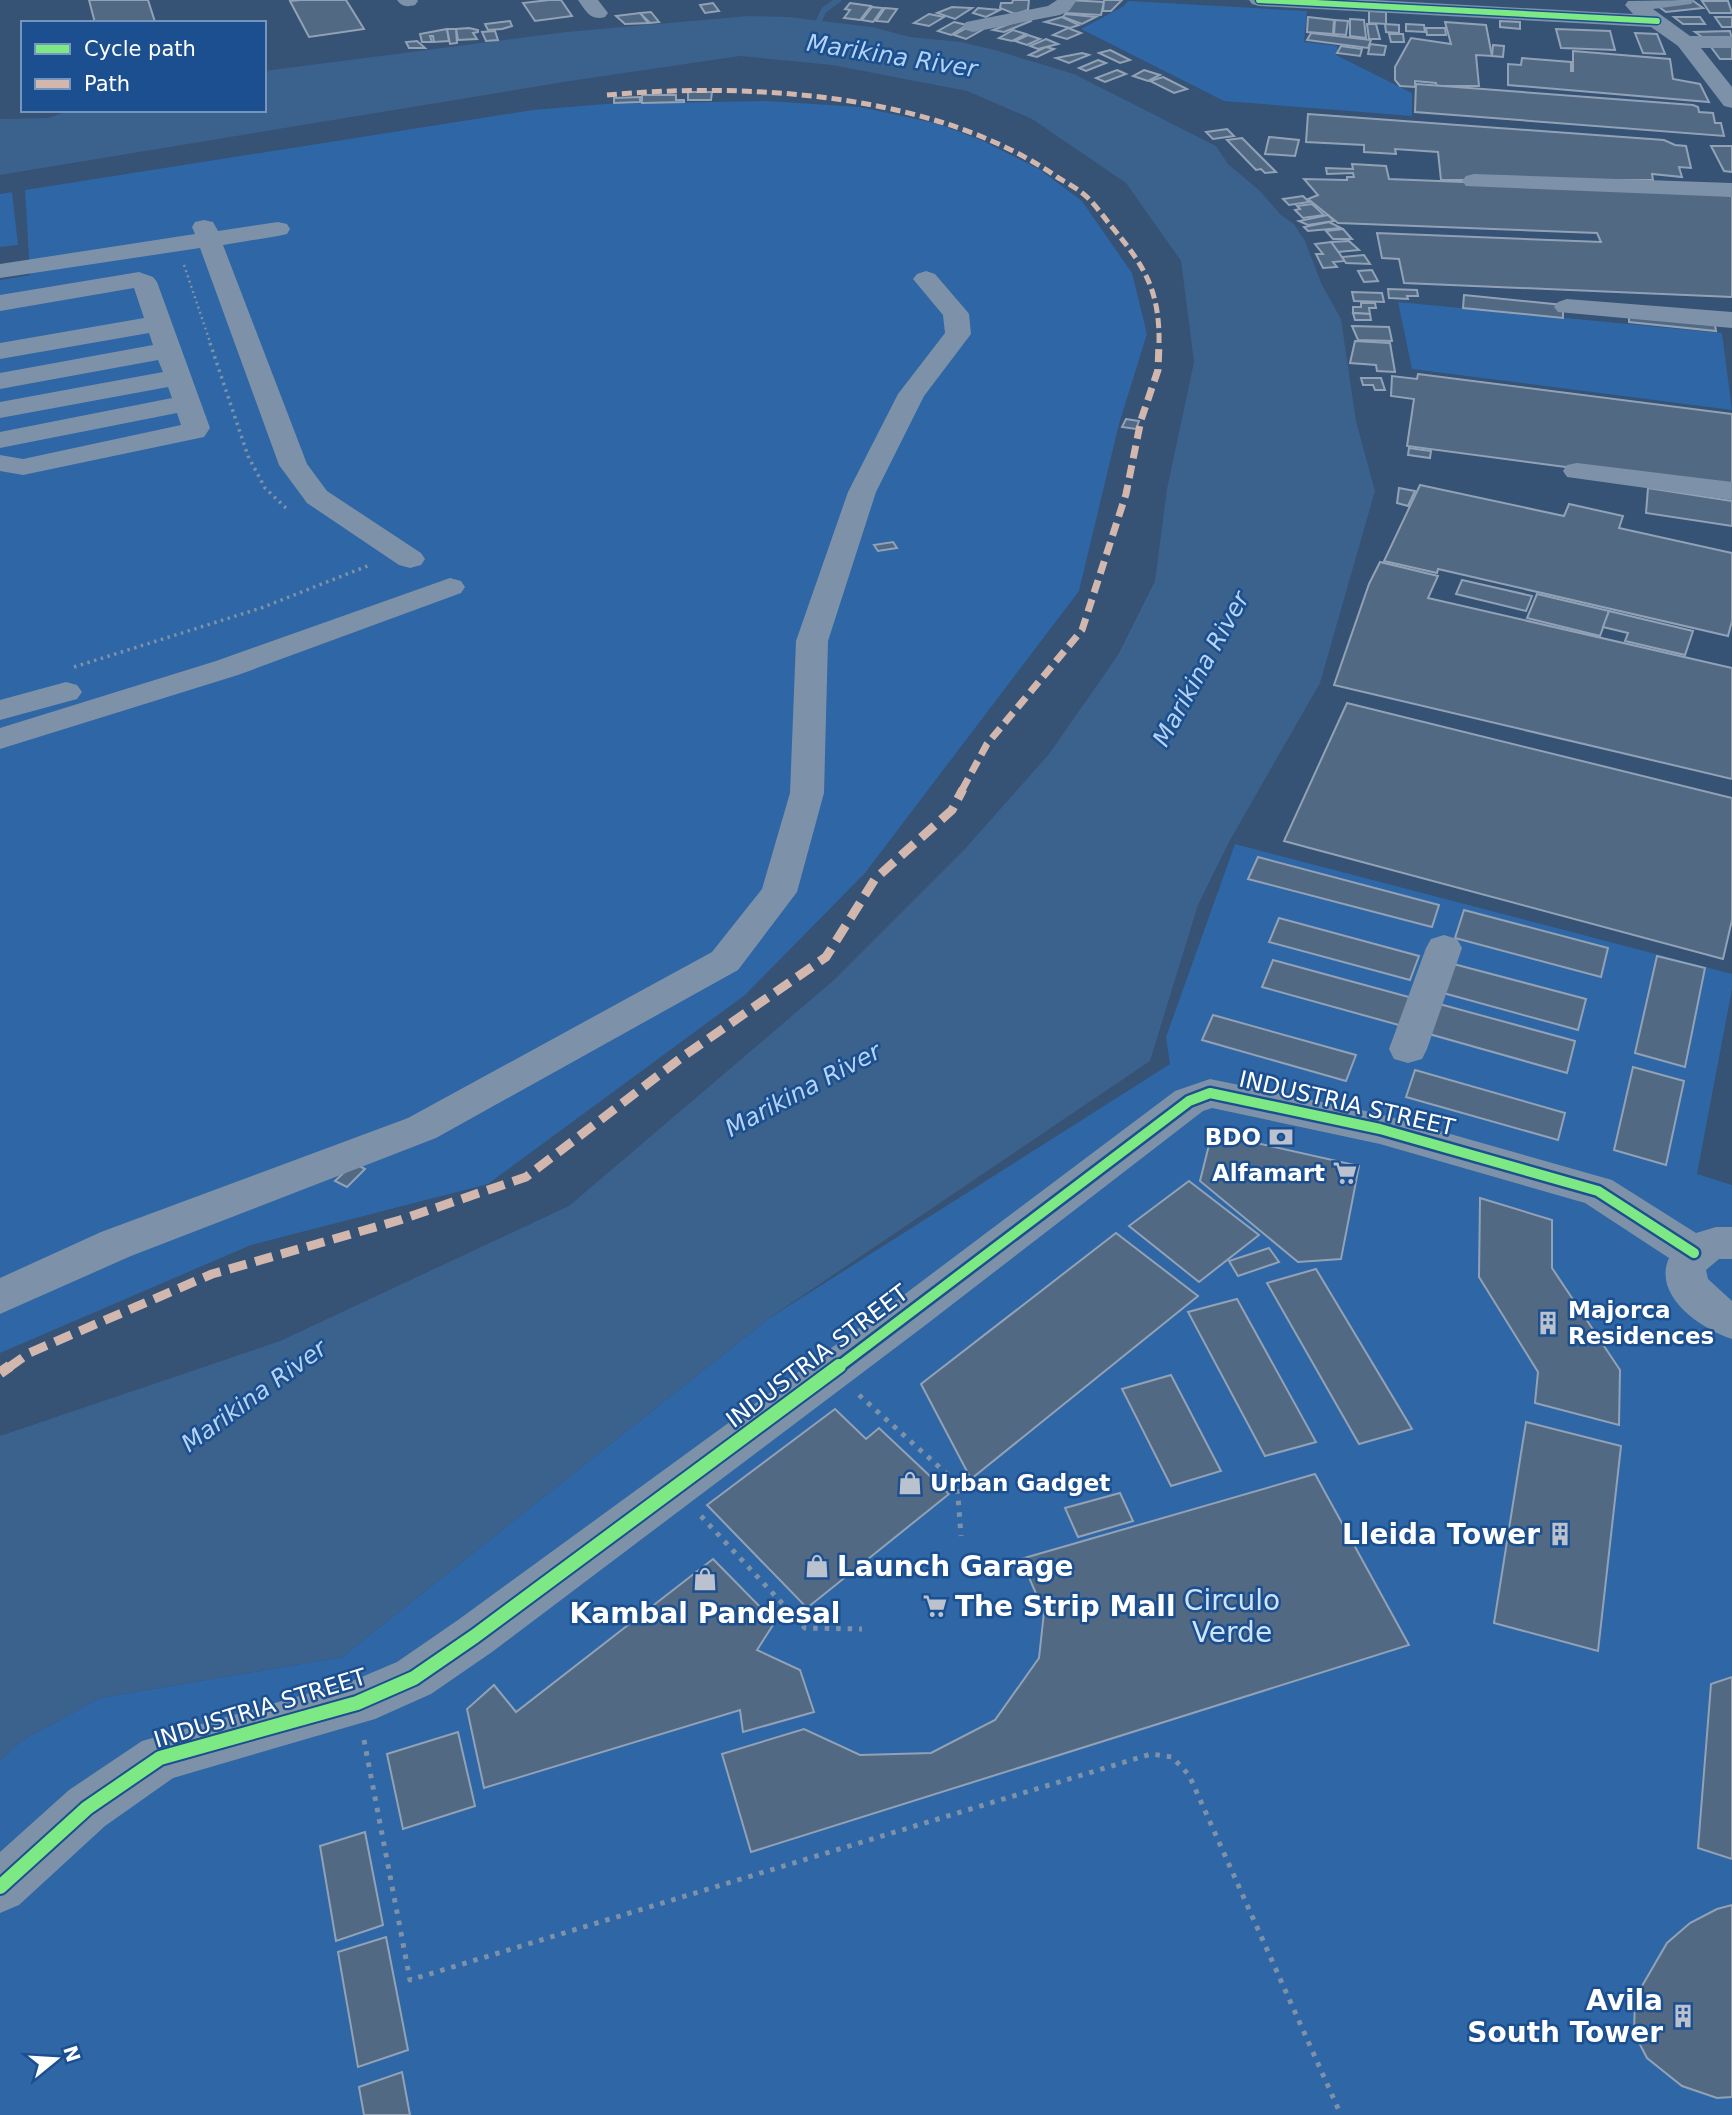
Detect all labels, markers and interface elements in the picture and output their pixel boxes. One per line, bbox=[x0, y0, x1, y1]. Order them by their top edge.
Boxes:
legend bbox=[21, 21, 266, 112]
water label: Marikina River bbox=[805, 29, 981, 84]
text: Cycle path bbox=[84, 37, 196, 61]
text: Path bbox=[84, 72, 130, 96]
water label: Marikina River bbox=[1147, 585, 1256, 751]
water label: Marikina River bbox=[720, 1036, 887, 1143]
street label: INDUSTRIA STREET bbox=[1237, 1066, 1458, 1141]
bank icon: BDO bbox=[1267, 1123, 1295, 1151]
place label: BDO bbox=[1205, 1124, 1261, 1150]
supermarket icon: Alfamart bbox=[1331, 1159, 1359, 1187]
place label: Alfamart bbox=[1212, 1160, 1325, 1186]
street label: INDUSTRIA STREET bbox=[721, 1279, 914, 1433]
place label: Majorca Residences bbox=[1568, 1297, 1714, 1349]
building icon: Majorca Residences bbox=[1534, 1309, 1562, 1337]
water label: Marikina River bbox=[176, 1333, 334, 1458]
shop icon: Urban Gadget bbox=[896, 1469, 924, 1497]
place label: Urban Gadget bbox=[930, 1470, 1110, 1496]
place label: Lleida Tower bbox=[1342, 1518, 1540, 1551]
building icon: Lleida Tower bbox=[1546, 1520, 1574, 1548]
place label: Launch Garage bbox=[837, 1550, 1074, 1583]
shop icon: Launch Garage bbox=[803, 1552, 831, 1580]
shop icon: Kambal Pandesal bbox=[691, 1565, 719, 1593]
park label: Circulo Verde bbox=[1184, 1584, 1280, 1649]
place label: The Strip Mall bbox=[955, 1590, 1175, 1623]
supermarket icon: The Strip Mall bbox=[921, 1592, 949, 1620]
place label: Kambal Pandesal bbox=[570, 1597, 840, 1630]
street label: INDUSTRIA STREET bbox=[151, 1663, 370, 1753]
place label: Avila South Tower bbox=[1467, 1984, 1663, 2049]
building icon: Avila South Tower bbox=[1669, 2002, 1697, 2030]
north arrow bbox=[21, 2024, 91, 2094]
text: N bbox=[59, 2043, 85, 2065]

